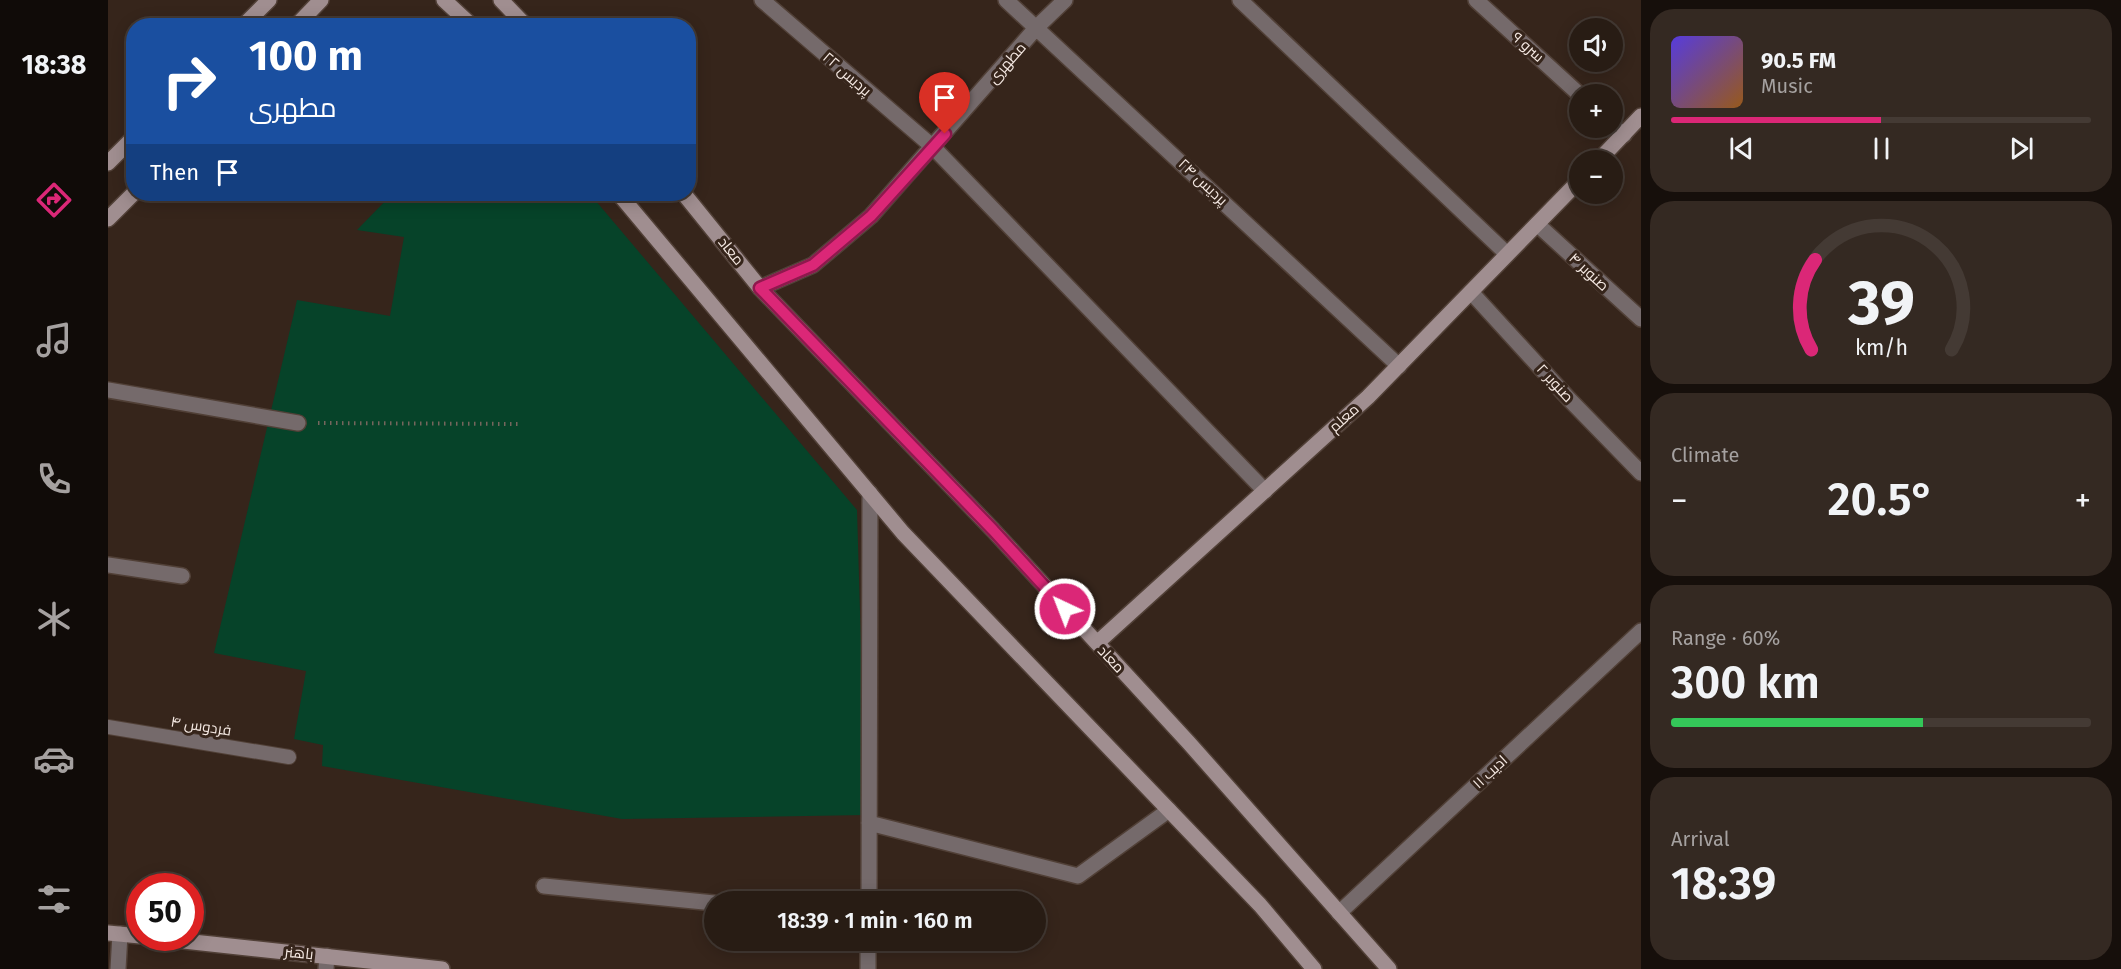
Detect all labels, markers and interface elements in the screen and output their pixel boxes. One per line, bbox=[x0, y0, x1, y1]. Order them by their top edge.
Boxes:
map controls bbox=[1569, 18, 1623, 204]
button: sound bbox=[1569, 18, 1623, 72]
street label: سرو ۹ bbox=[1508, 28, 1548, 66]
text: 100 m bbox=[249, 31, 363, 81]
street label: مطهری bbox=[984, 39, 1031, 88]
icon: right bbox=[150, 42, 228, 120]
text: 90.5 FM bbox=[1761, 47, 1836, 74]
street label: پردیس ۲۲ bbox=[818, 48, 875, 101]
text: 18:38 bbox=[22, 49, 86, 81]
pin bbox=[919, 72, 970, 134]
text: Music bbox=[1761, 74, 1813, 98]
icon: arrive bbox=[928, 81, 961, 114]
button: + bbox=[1569, 84, 1623, 138]
text: مطهری bbox=[249, 92, 337, 124]
icon: previous bbox=[1725, 132, 1758, 165]
icon: pause bbox=[1865, 132, 1898, 165]
icon: next bbox=[2005, 132, 2038, 165]
button: − bbox=[1569, 150, 1623, 204]
street label: پردیس ۲۴ bbox=[1174, 155, 1231, 210]
icon: arrive bbox=[211, 156, 244, 189]
text: Then bbox=[150, 159, 199, 186]
icon: directions bbox=[33, 179, 75, 221]
street label: معاد bbox=[714, 233, 748, 269]
street label: صنوبر ۴ bbox=[1565, 249, 1613, 295]
text: 39 bbox=[1847, 266, 1914, 341]
icon: music bbox=[33, 319, 75, 361]
text: km/h bbox=[1854, 335, 1908, 361]
street label: صنوبر ۲ bbox=[1533, 360, 1577, 406]
street label: معلم bbox=[1325, 400, 1363, 437]
text: Climate bbox=[1671, 443, 1739, 467]
icon: phone bbox=[33, 458, 75, 500]
text: 20.5° bbox=[1827, 473, 1935, 527]
text: − bbox=[1671, 481, 1688, 521]
text: + bbox=[2075, 481, 2091, 521]
position arrow bbox=[1033, 577, 1097, 641]
icon: climate bbox=[33, 598, 75, 640]
text: Range · 60% bbox=[1671, 626, 1780, 650]
street label: معاد bbox=[1094, 642, 1128, 676]
text: 300 km bbox=[1671, 656, 1820, 710]
street label: فردوس ۴ bbox=[169, 712, 233, 741]
icon: car bbox=[33, 738, 75, 780]
street label: ادیب ۱۱ bbox=[1469, 752, 1511, 792]
text: Arrival bbox=[1671, 827, 1730, 851]
text: 18:39 bbox=[1671, 857, 1776, 911]
speed limit sign: 50 bbox=[126, 873, 204, 951]
icon: filters bbox=[33, 878, 75, 920]
text: 18:39 · 1 min · 160 m bbox=[777, 907, 973, 934]
street label: باهنر bbox=[283, 942, 315, 963]

